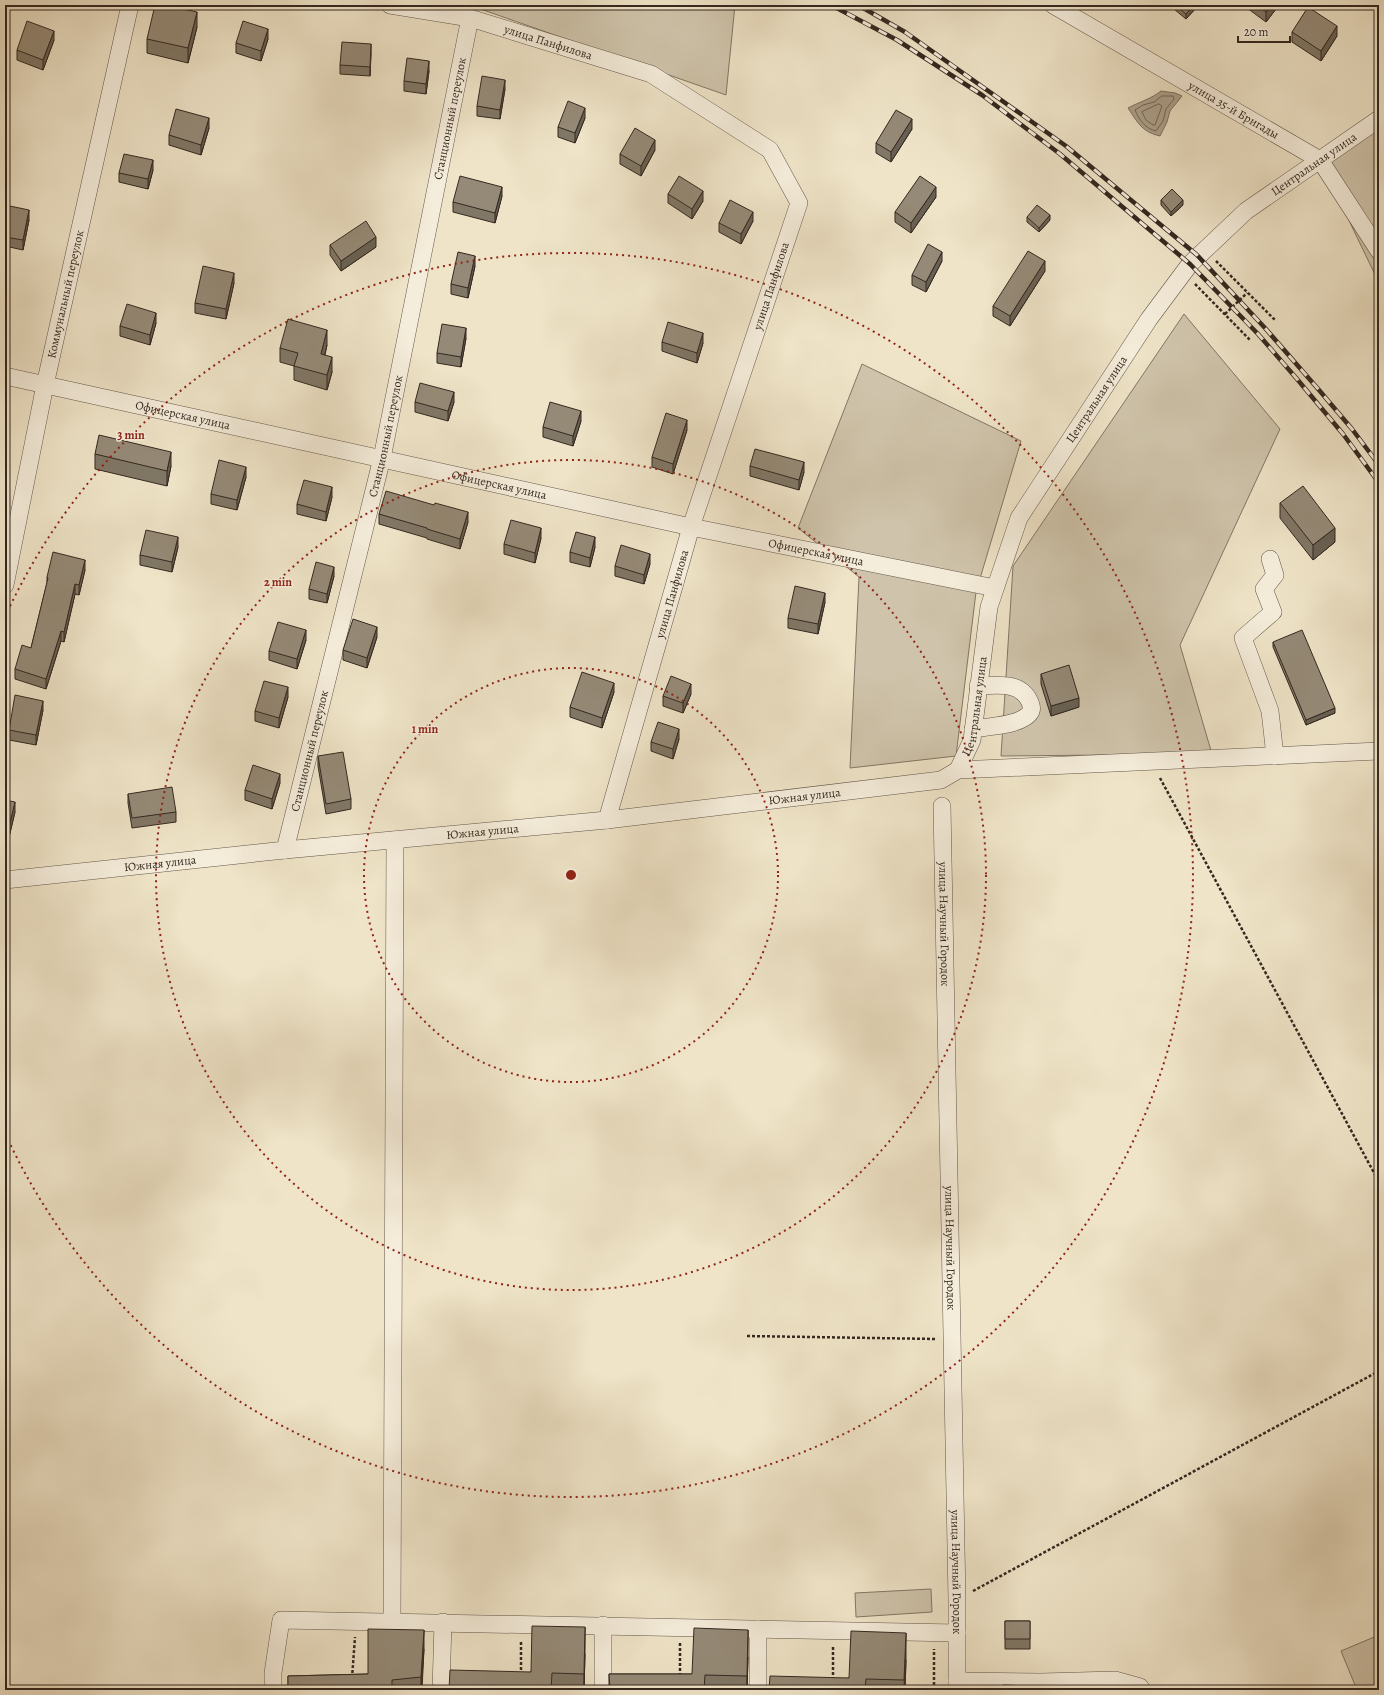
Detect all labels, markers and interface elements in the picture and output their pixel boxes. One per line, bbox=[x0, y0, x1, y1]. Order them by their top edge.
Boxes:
scale bar bbox=[1238, 18, 1290, 44]
street label: улица Панфилова bbox=[501, 21, 595, 64]
text: 20 m bbox=[1244, 24, 1268, 40]
street label: Станционный переулок bbox=[430, 56, 470, 181]
street label: улица 35-й Бригады bbox=[1185, 77, 1282, 143]
street label: Центральная улица bbox=[1268, 129, 1360, 199]
street label: Коммунальный переулок bbox=[43, 229, 87, 360]
street label: улица Панфилова bbox=[749, 240, 793, 333]
street label: Центральная улица bbox=[1062, 352, 1131, 446]
street label: Станционный переулок bbox=[365, 374, 406, 499]
street label: Офицерская улица bbox=[134, 397, 232, 433]
text: 3 min bbox=[117, 427, 145, 443]
street label: Офицерская улица bbox=[450, 467, 549, 503]
street label: Офицерская улица bbox=[767, 535, 866, 570]
street label: улица Панфилова bbox=[651, 547, 692, 641]
text: 2 min bbox=[264, 574, 292, 590]
street label: Центральная улица bbox=[958, 655, 991, 758]
street label: Станционный переулок bbox=[287, 689, 332, 813]
text: 1 min bbox=[412, 721, 439, 737]
street label: Южная улица bbox=[768, 784, 842, 809]
street label: Южная улица bbox=[446, 820, 520, 843]
street label: Южная улица bbox=[123, 852, 197, 875]
street label: улица Научный Городок bbox=[935, 861, 953, 986]
centre of rings bbox=[564, 868, 578, 882]
street label: улица Научный Городок bbox=[941, 1184, 960, 1310]
street label: улица Научный Городок bbox=[947, 1508, 965, 1634]

